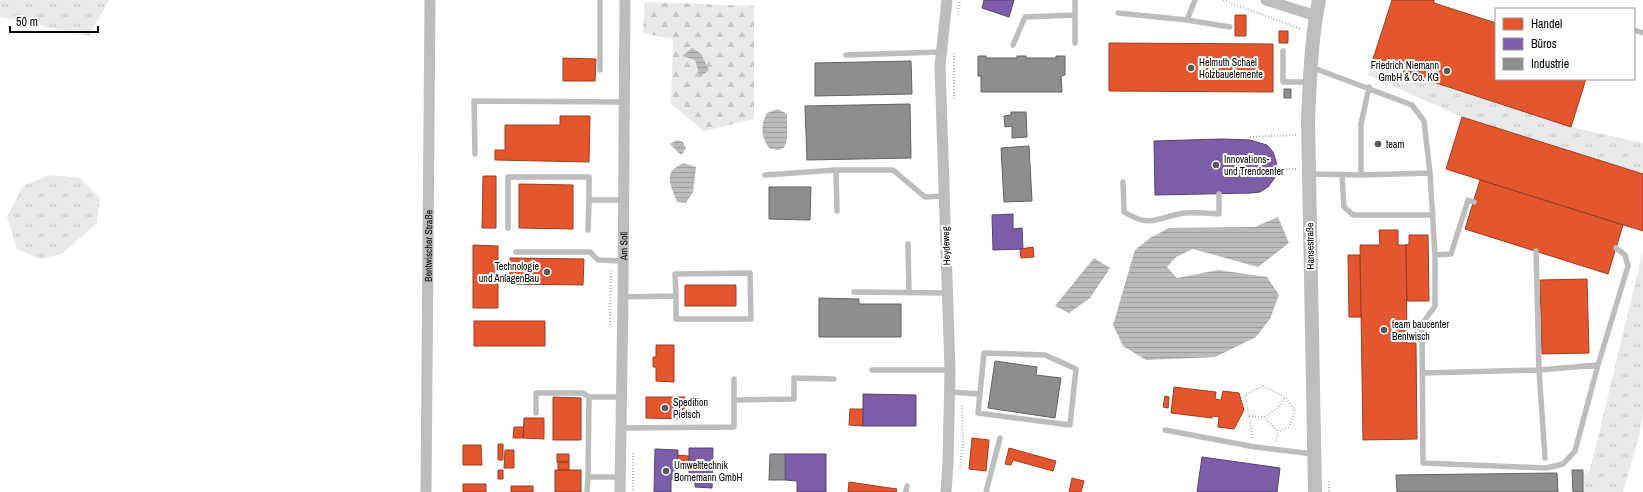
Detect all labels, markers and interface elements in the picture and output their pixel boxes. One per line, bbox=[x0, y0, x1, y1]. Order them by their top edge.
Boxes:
scale bar bbox=[10, 8, 98, 34]
legend bbox=[1495, 8, 1635, 80]
text: 50 m bbox=[16, 14, 38, 30]
text: Handel bbox=[1531, 16, 1562, 32]
text: Büros bbox=[1531, 36, 1557, 52]
place label: Helmuth Schael Holzbauelemente bbox=[1199, 56, 1263, 81]
text: Industrie bbox=[1531, 56, 1569, 72]
place label: Friedrich Niemann GmbH & Co. KG bbox=[1371, 59, 1439, 84]
marker: Helmuth Schael Holzbauelemente bbox=[1186, 63, 1196, 73]
marker: Friedrich Niemann GmbH & Co. KG bbox=[1442, 66, 1452, 76]
place label: team bbox=[1386, 138, 1404, 151]
marker: team bbox=[1373, 139, 1383, 149]
place label: Innovations- und Trendcenter bbox=[1224, 153, 1284, 178]
marker: Innovations- und Trendcenter bbox=[1211, 160, 1221, 170]
street label: Bentwischer Straße bbox=[421, 209, 435, 282]
street label: Hansestraße bbox=[1303, 222, 1317, 270]
street label: Heydeweg bbox=[939, 226, 953, 266]
street label: Am Soll bbox=[617, 232, 630, 261]
place label: Technologie und AnlagenBau bbox=[479, 260, 539, 285]
marker: Technologie und AnlagenBau bbox=[542, 267, 552, 277]
place label: team baucenter Bentwisch bbox=[1392, 318, 1449, 343]
marker: team baucenter Bentwisch bbox=[1379, 325, 1389, 335]
place label: Spedition Pietsch bbox=[673, 396, 708, 421]
marker: Spedition Pietsch bbox=[660, 403, 670, 413]
place label: Umwelttechnik Bornemann GmbH bbox=[674, 459, 742, 484]
marker: Umwelttechnik Bornemann GmbH bbox=[661, 466, 671, 476]

